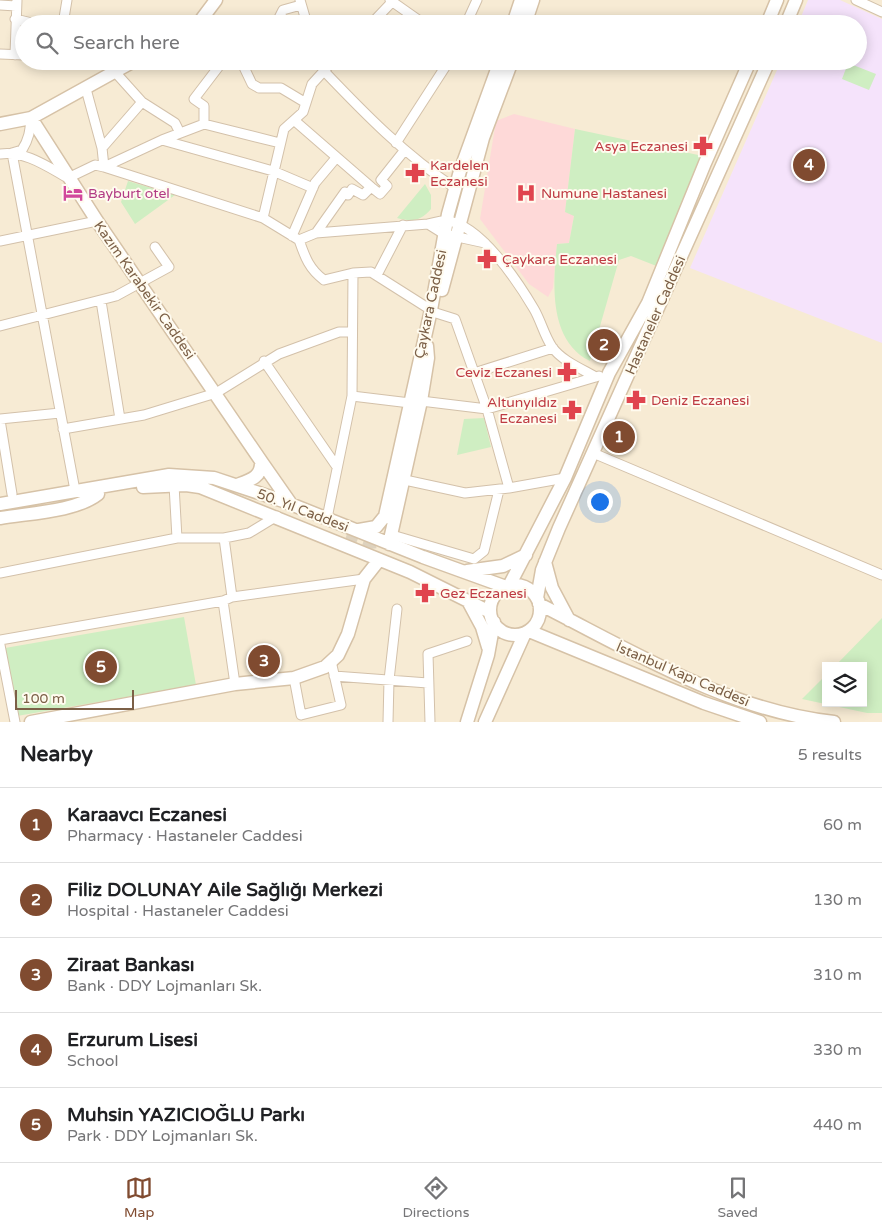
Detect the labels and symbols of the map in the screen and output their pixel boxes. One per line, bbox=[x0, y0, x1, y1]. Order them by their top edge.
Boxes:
pharmacy icon: Asya Eczanesi bbox=[692, 135, 714, 157]
place label: Asya Eczanesi bbox=[594, 138, 688, 155]
pin: 4 bbox=[793, 146, 825, 184]
place label: Kardelen Eczanesi bbox=[430, 157, 489, 190]
pharmacy icon: Kardelen Eczanesi bbox=[404, 162, 426, 184]
hotel icon: Bayburt otel bbox=[62, 182, 84, 204]
hospital icon: Numune Hastanesi bbox=[515, 182, 537, 204]
place label: Bayburt otel bbox=[88, 185, 170, 202]
place label: Numune Hastanesi bbox=[541, 185, 667, 202]
street label: Kazım Karabekir Caddesi bbox=[90, 218, 199, 363]
street label: Çaykara Caddesi bbox=[411, 248, 450, 360]
pharmacy icon: Çaykara Eczanesi bbox=[476, 248, 498, 270]
place label: Çaykara Eczanesi bbox=[502, 251, 617, 268]
street label: Hastaneler Caddesi bbox=[622, 253, 689, 377]
pin: 2 bbox=[588, 326, 620, 364]
pharmacy icon: Ceviz Eczanesi bbox=[556, 361, 578, 383]
place label: Ceviz Eczanesi bbox=[455, 364, 552, 381]
pharmacy icon: Deniz Eczanesi bbox=[625, 389, 647, 411]
place label: Deniz Eczanesi bbox=[651, 392, 750, 409]
place label: Altunyıldız Eczanesi bbox=[487, 394, 557, 427]
pharmacy icon: Altunyıldız Eczanesi bbox=[561, 399, 583, 421]
pin: 1 bbox=[603, 418, 635, 456]
street label: 50. Yıl Caddesi bbox=[255, 485, 351, 536]
your location bbox=[587, 489, 613, 515]
pharmacy icon: Gez Eczanesi bbox=[414, 582, 436, 604]
place label: Gez Eczanesi bbox=[440, 585, 527, 602]
street label: İstanbul Kapı Caddesi bbox=[614, 639, 752, 710]
pin: 3 bbox=[248, 642, 280, 680]
pin: 5 bbox=[85, 648, 117, 686]
scale bar bbox=[15, 687, 134, 710]

